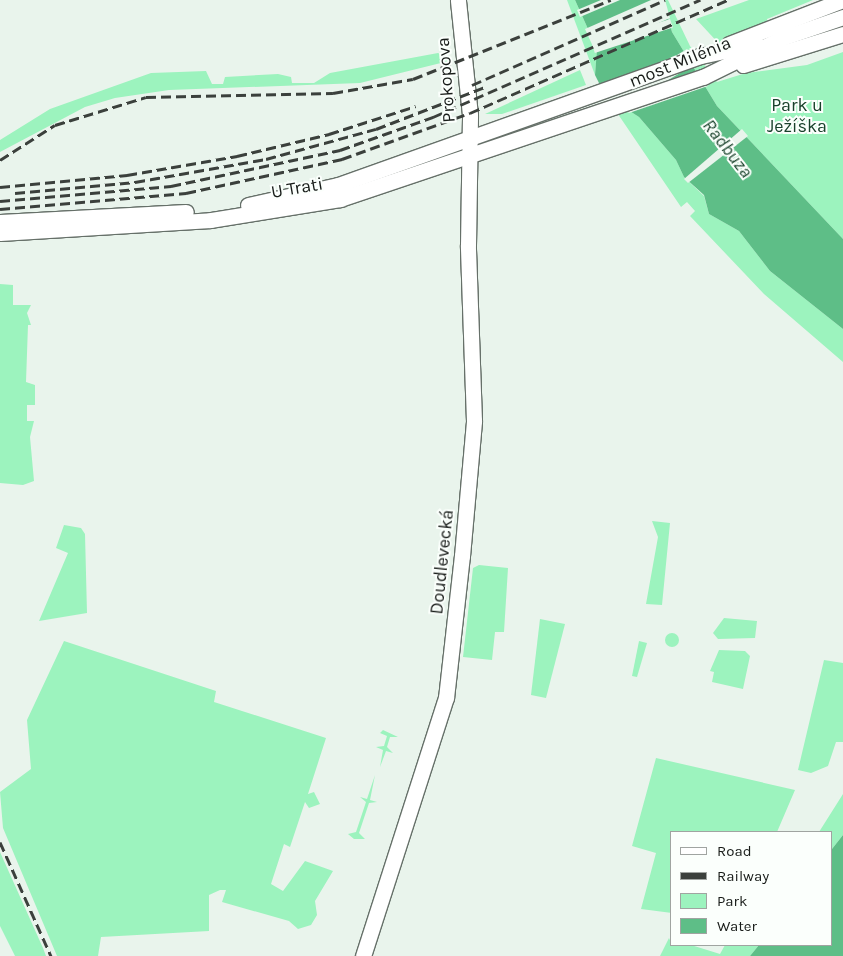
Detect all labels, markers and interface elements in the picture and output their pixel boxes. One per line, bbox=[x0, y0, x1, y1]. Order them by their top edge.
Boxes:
street label: most Milénia bbox=[626, 32, 734, 92]
street label: Prokopova bbox=[432, 37, 460, 123]
park label: Park u Ježíška bbox=[767, 95, 827, 138]
water label: Radbuza bbox=[697, 115, 757, 183]
street label: U Trati bbox=[269, 173, 325, 203]
street label: Doudlevecká bbox=[426, 509, 458, 615]
legend bbox=[670, 831, 833, 946]
text: Road bbox=[717, 842, 752, 860]
text: Railway bbox=[717, 867, 769, 885]
text: Park bbox=[717, 892, 747, 910]
text: Water bbox=[717, 917, 757, 935]

